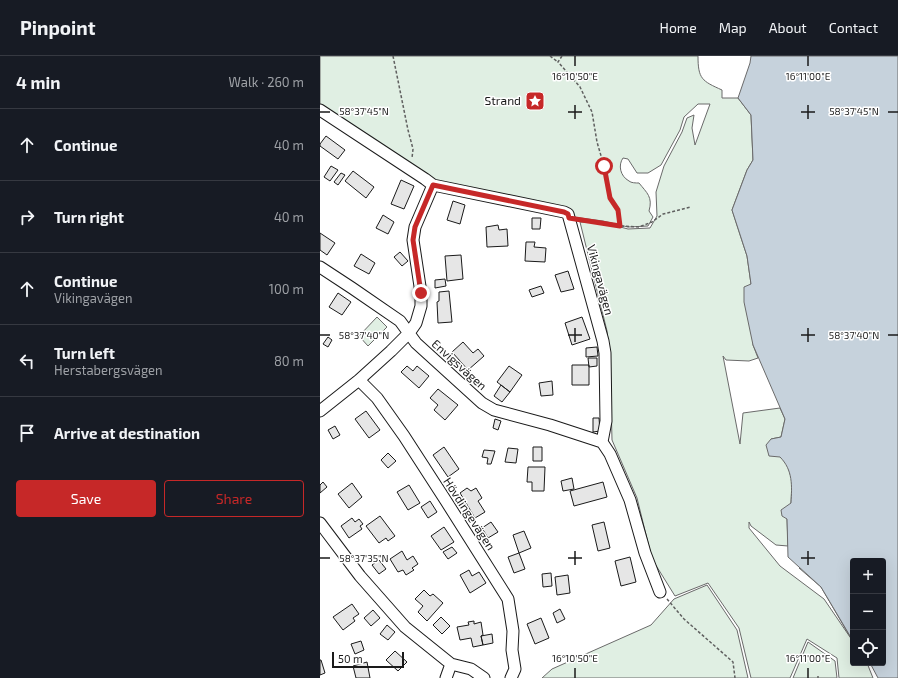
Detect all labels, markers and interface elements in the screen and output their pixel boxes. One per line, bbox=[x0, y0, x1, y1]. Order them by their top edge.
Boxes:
text: Pinpoint bbox=[20, 16, 95, 39]
text: Home bbox=[660, 19, 697, 36]
text: Map bbox=[719, 19, 747, 36]
text: About bbox=[769, 19, 807, 36]
text: Contact bbox=[829, 19, 878, 36]
text: 16°10'50"E bbox=[552, 70, 598, 82]
text: 16°11'00"E bbox=[786, 70, 831, 82]
text: 4 min bbox=[16, 72, 60, 92]
text: Walk · 260 m bbox=[229, 74, 304, 90]
place icon: Strand bbox=[524, 90, 546, 112]
place label: Strand bbox=[485, 93, 521, 107]
text: 58°37'45"N bbox=[339, 105, 389, 117]
text: 58°37'45"N bbox=[829, 105, 879, 117]
icon: ahead bbox=[16, 134, 38, 156]
text: Continue bbox=[54, 136, 117, 154]
text: 40 m bbox=[274, 137, 304, 153]
route start bbox=[595, 157, 613, 175]
icon: right bbox=[16, 206, 38, 228]
text: Turn right bbox=[54, 208, 124, 226]
text: 40 m bbox=[274, 209, 304, 225]
street label: Vikingavägen bbox=[585, 243, 617, 317]
text: Continue bbox=[54, 272, 117, 290]
icon: ahead bbox=[16, 278, 38, 300]
text: 100 m bbox=[269, 281, 304, 297]
route end bbox=[412, 284, 430, 302]
text: Vikingavägen bbox=[54, 290, 133, 306]
text: 58°37'40"N bbox=[339, 329, 389, 341]
text: 58°37'40"N bbox=[829, 329, 879, 341]
street label: Envigsvägen bbox=[429, 336, 490, 392]
text: Turn left bbox=[54, 344, 115, 362]
icon: left bbox=[16, 350, 38, 372]
text: 80 m bbox=[274, 353, 304, 369]
text: Herstabergsvägen bbox=[54, 362, 163, 378]
icon: arrive bbox=[16, 422, 38, 444]
text: Arrive at destination bbox=[54, 424, 200, 442]
street label: Hövdingevägen bbox=[441, 474, 499, 552]
button: Save bbox=[16, 480, 156, 517]
button: Share bbox=[164, 480, 304, 517]
text: 58°37'35"N bbox=[339, 552, 389, 564]
map controls bbox=[850, 558, 886, 666]
button: + bbox=[850, 558, 886, 594]
button: − bbox=[850, 594, 886, 630]
button: locate bbox=[850, 630, 886, 666]
scale bar bbox=[332, 650, 404, 669]
text: 50 m bbox=[338, 652, 363, 665]
text: 16°10'50"E bbox=[552, 652, 598, 664]
text: 16°11'00"E bbox=[786, 652, 831, 664]

